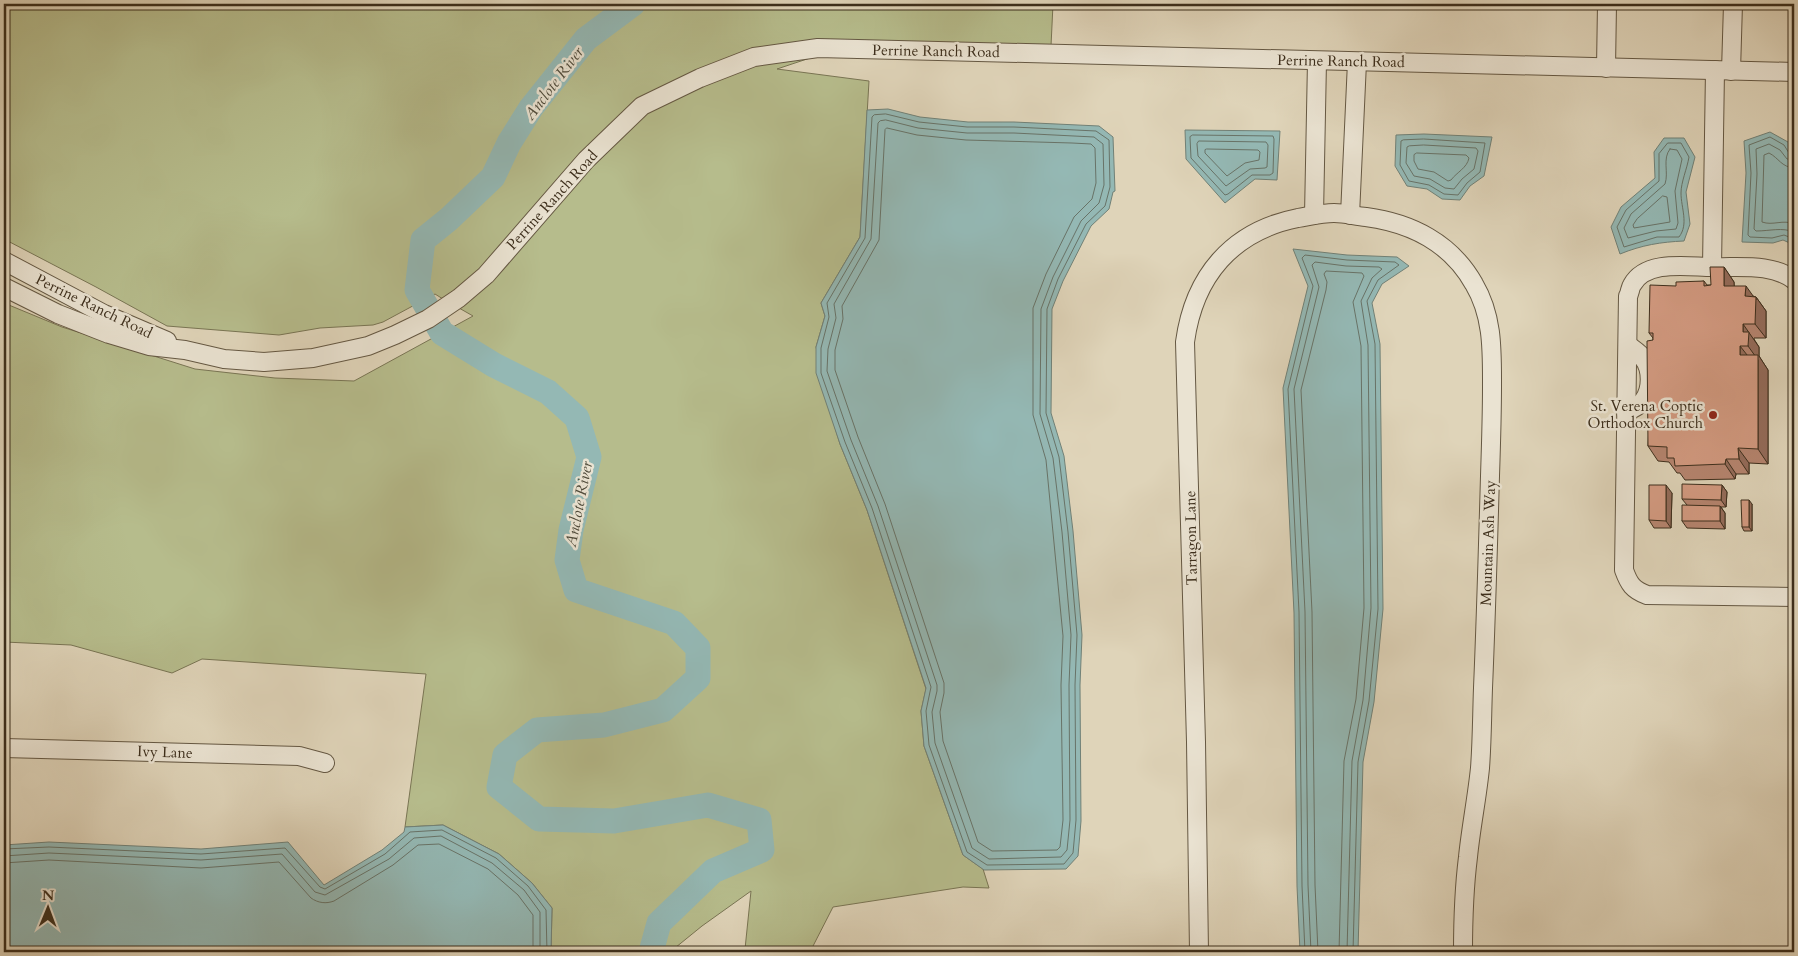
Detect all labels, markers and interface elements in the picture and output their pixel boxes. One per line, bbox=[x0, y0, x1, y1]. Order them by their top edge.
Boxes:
street label: Perrine Ranch Road bbox=[872, 40, 1000, 62]
water label: Anclote River bbox=[518, 42, 589, 126]
street label: Perrine Ranch Road bbox=[1277, 50, 1405, 72]
street label: Perrine Ranch Road bbox=[502, 146, 602, 254]
street label: Perrine Ranch Road bbox=[32, 269, 156, 343]
place label: St. Verena Coptic Orthodox Church bbox=[1587, 396, 1704, 433]
marker: St. Verena Coptic Orthodox Church bbox=[1707, 409, 1719, 421]
water label: Anclote River bbox=[560, 459, 598, 550]
street label: Mountain Ash Way bbox=[1476, 480, 1500, 606]
street label: Tarragon Lane bbox=[1180, 490, 1202, 586]
street label: Ivy Lane bbox=[137, 741, 193, 763]
north arrow bbox=[22, 884, 72, 934]
text: N bbox=[42, 886, 54, 905]

